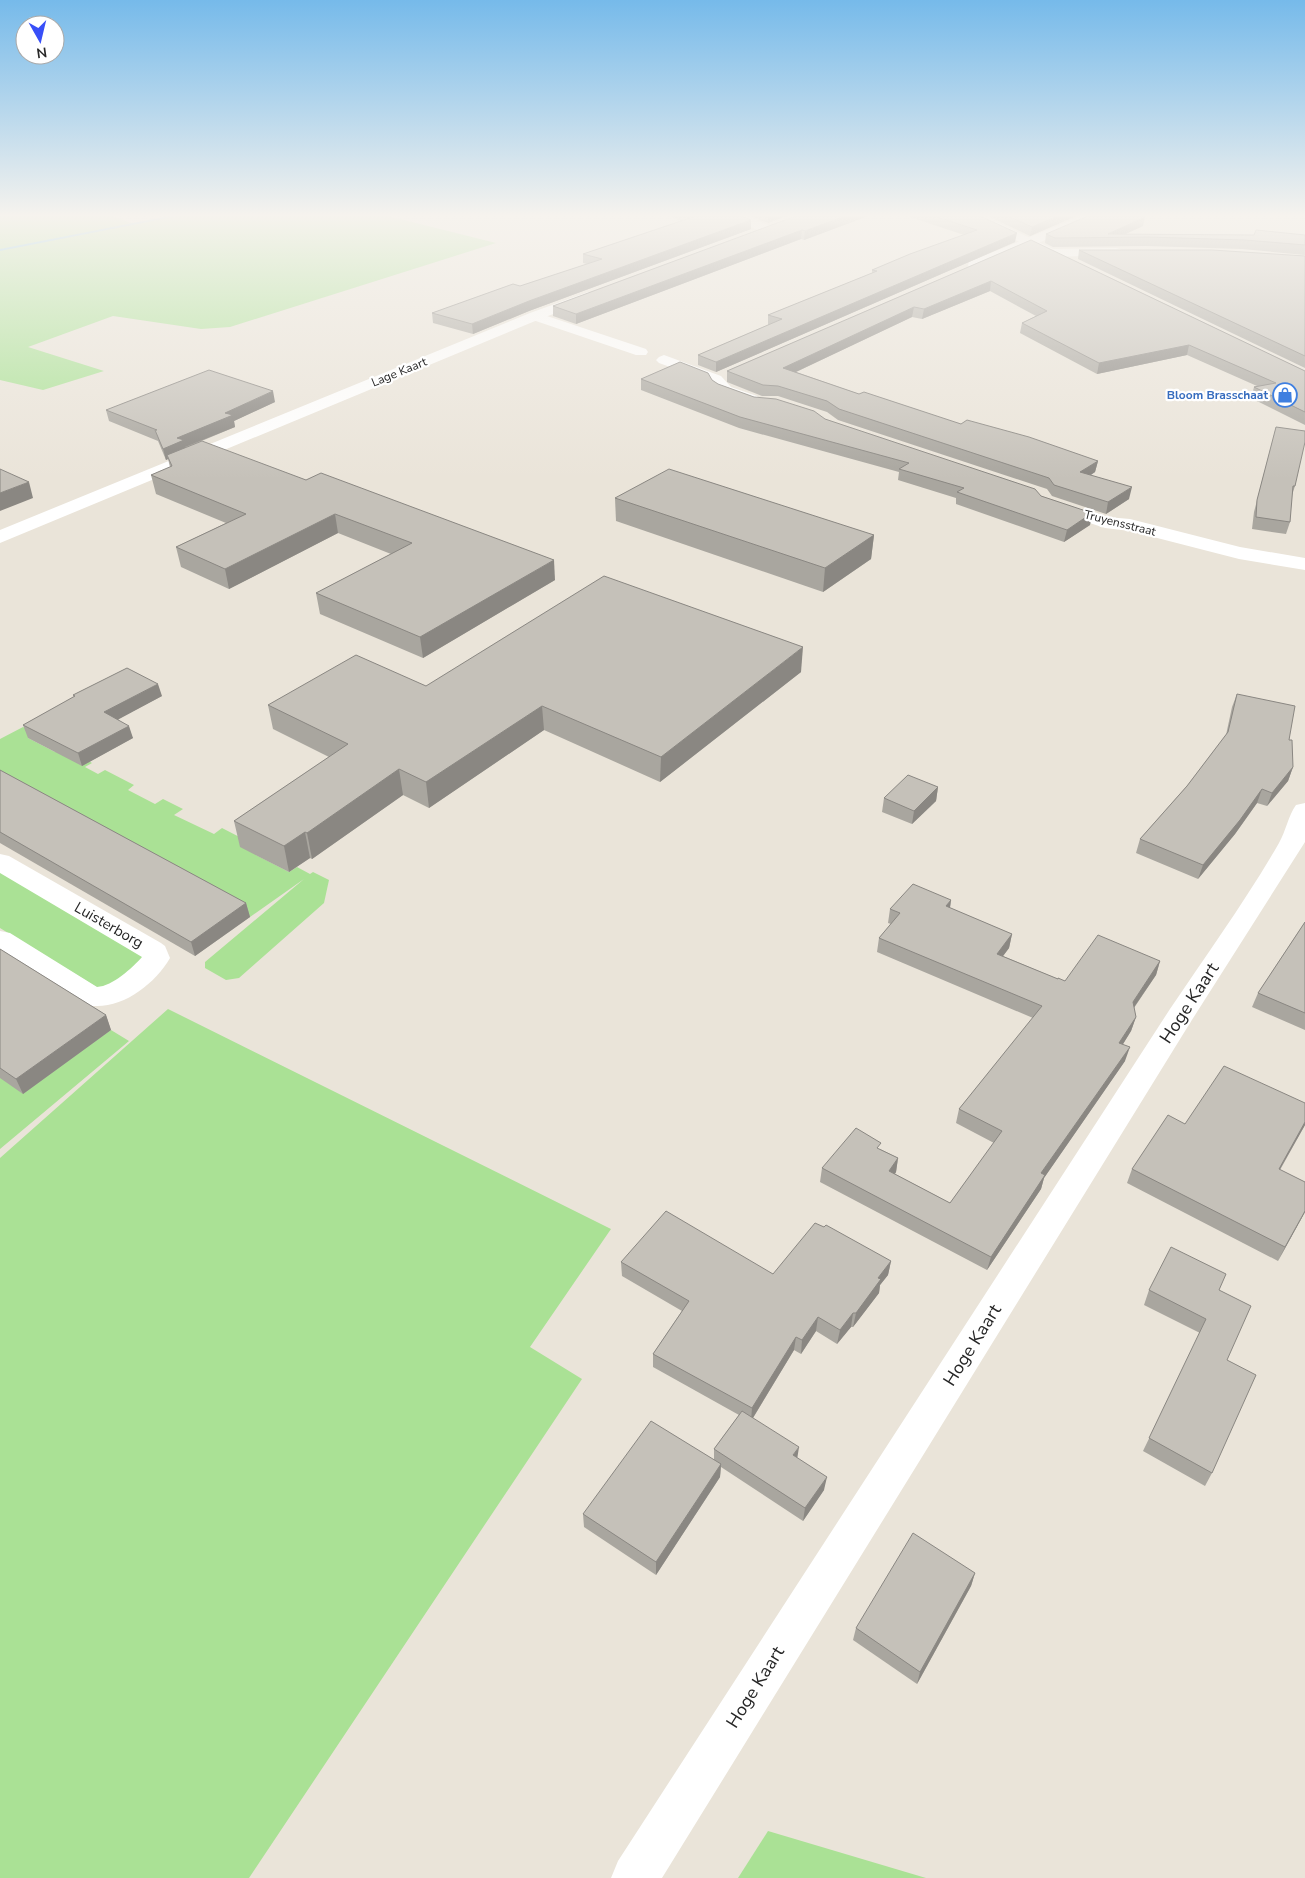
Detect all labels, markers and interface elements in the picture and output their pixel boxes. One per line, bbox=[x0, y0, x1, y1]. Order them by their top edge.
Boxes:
north arrow bbox=[15, 15, 65, 65]
text: N bbox=[35, 42, 48, 63]
street label: Lage Kaart bbox=[369, 353, 430, 390]
shop icon: Bloom Brasschaat bbox=[1272, 382, 1298, 408]
place label: Bloom Brasschaat bbox=[1167, 387, 1268, 403]
street label: Truyensstraat bbox=[1082, 506, 1158, 540]
street label: Luisterborg bbox=[71, 897, 147, 953]
street label: Hoge Kaart bbox=[1154, 957, 1224, 1048]
street label: Hoge Kaart bbox=[937, 1299, 1007, 1390]
street label: Hoge Kaart bbox=[720, 1641, 790, 1732]

